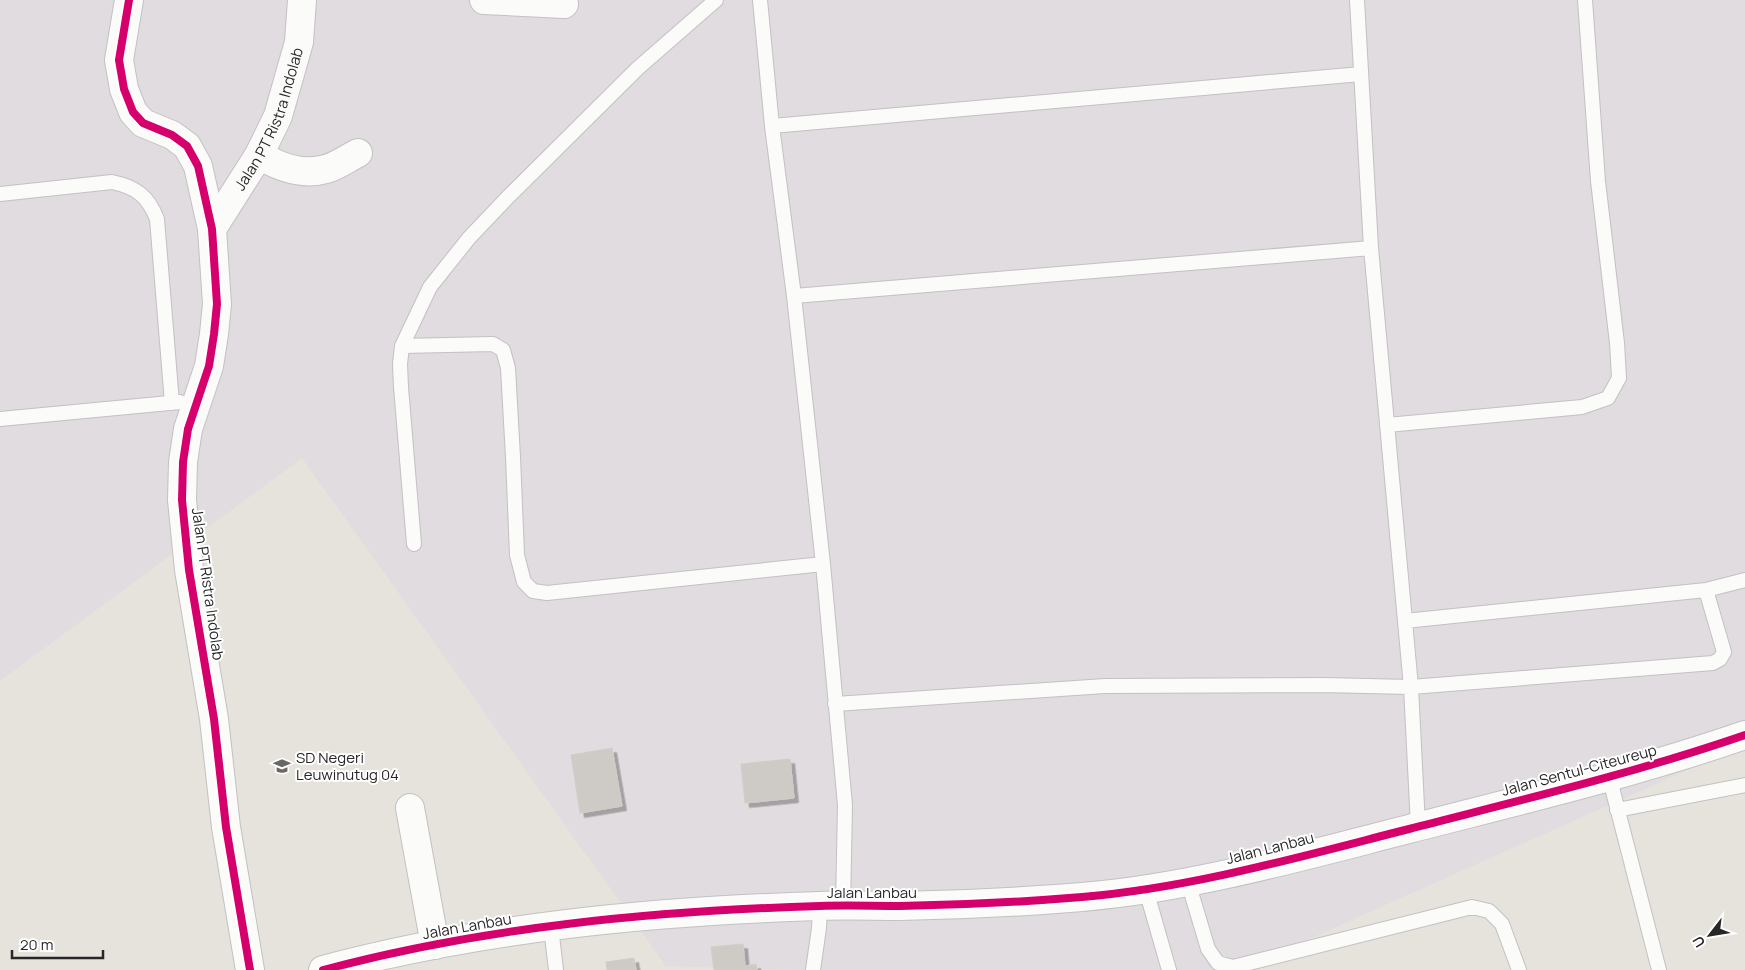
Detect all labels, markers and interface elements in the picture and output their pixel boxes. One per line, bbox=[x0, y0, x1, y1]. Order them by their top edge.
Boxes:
street label: Jalan PT Ristra Indolab bbox=[229, 45, 307, 194]
street label: Jalan PT Ristra Indolab bbox=[187, 506, 229, 662]
street label: Jalan Sentul-Citeureup bbox=[1499, 739, 1659, 801]
place label: SD Negeri Leuwinutug 04 bbox=[296, 747, 399, 785]
school or university icon: SD Negeri Leuwinutug 04 bbox=[272, 756, 292, 776]
street label: Jalan Lanbau bbox=[1224, 827, 1316, 869]
street label: Jalan Lanbau bbox=[827, 882, 917, 903]
street label: Jalan Lanbau bbox=[421, 908, 513, 944]
north arrow bbox=[1685, 910, 1735, 960]
scale bar bbox=[12, 928, 104, 960]
text: U bbox=[1688, 933, 1709, 951]
text: 20 m bbox=[20, 934, 53, 955]

